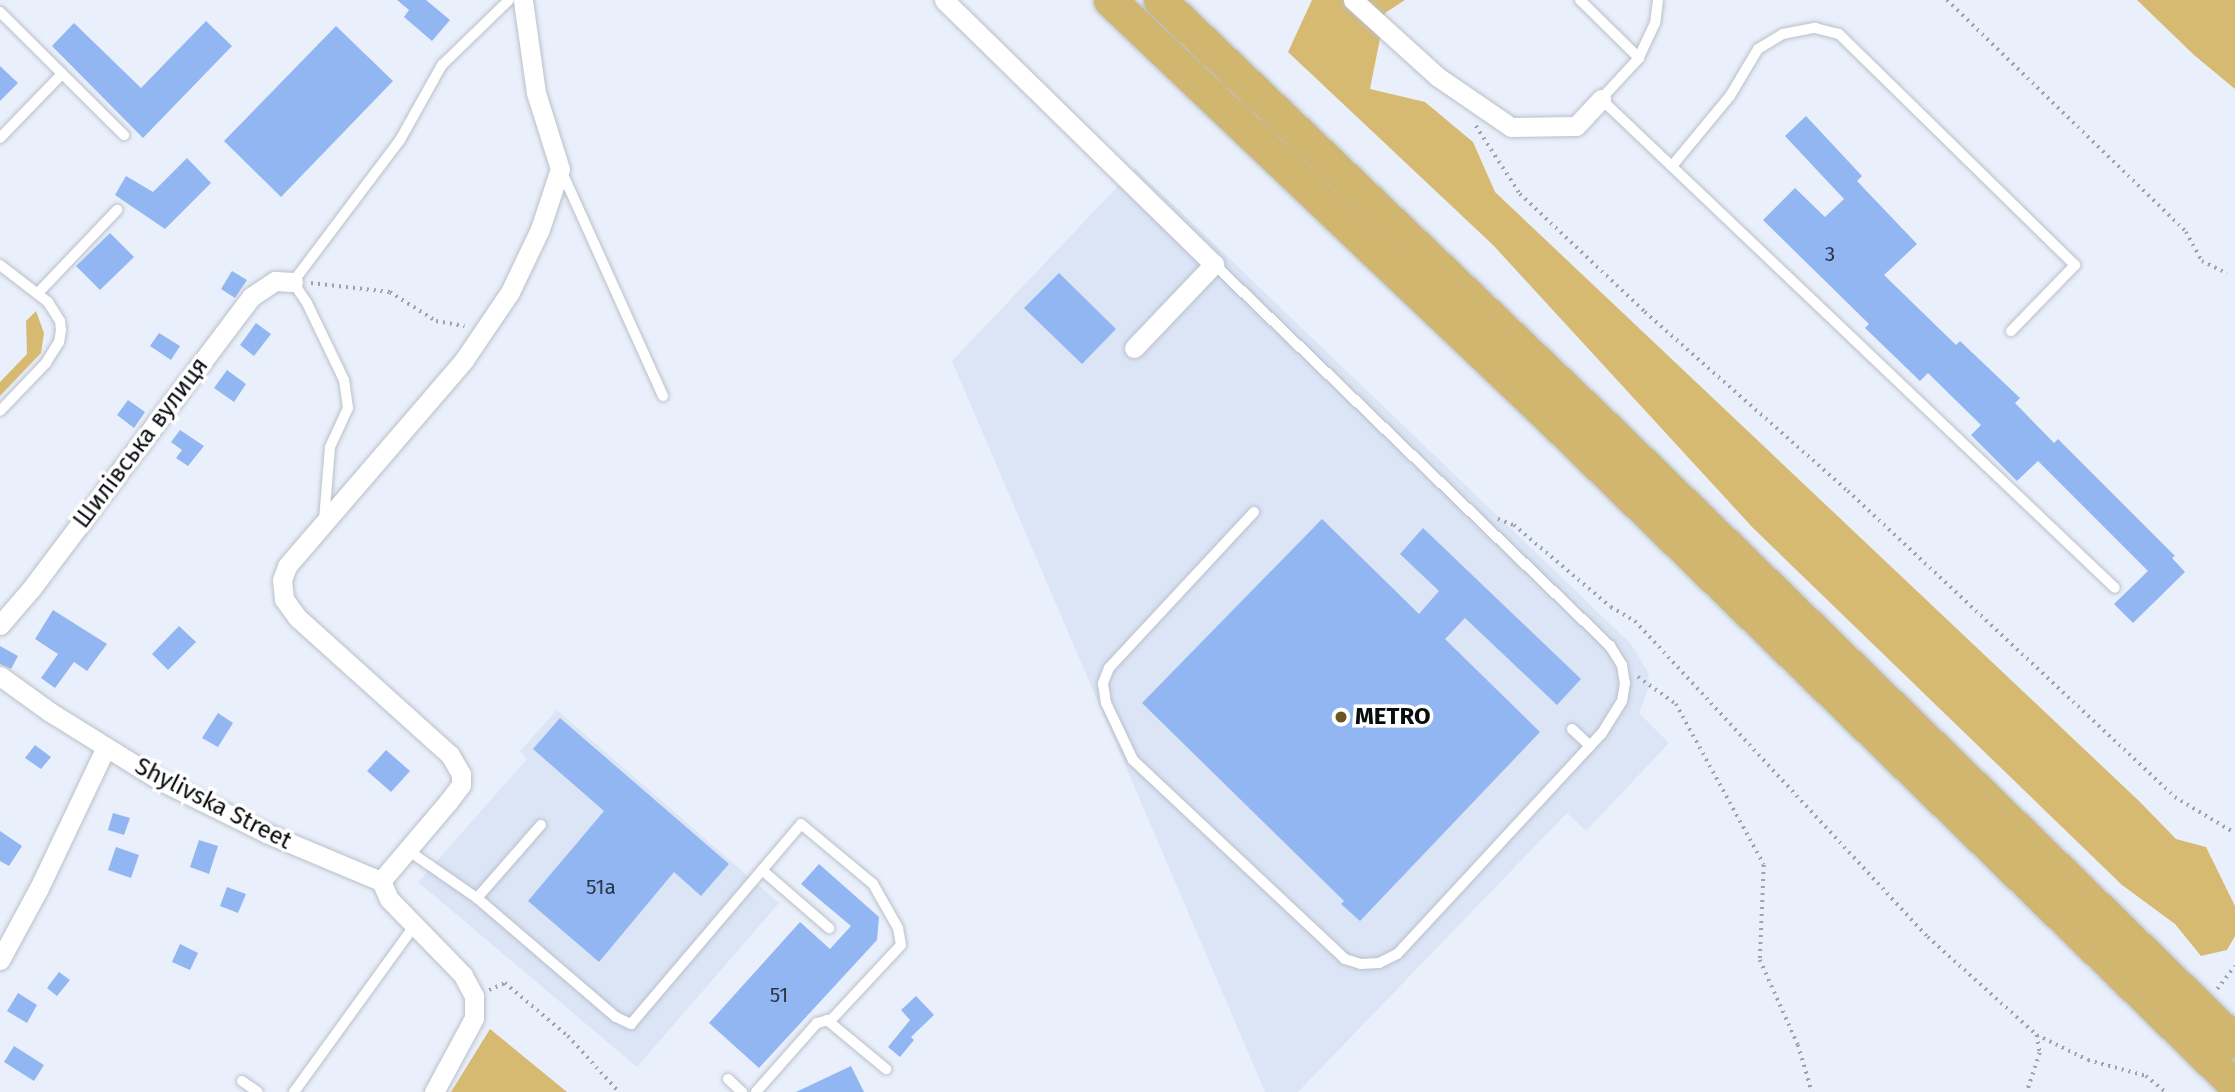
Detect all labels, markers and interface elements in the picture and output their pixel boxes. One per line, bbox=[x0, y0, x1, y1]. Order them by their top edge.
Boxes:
house number: 3 bbox=[1825, 241, 1835, 267]
street label: Шилівська вулиця bbox=[67, 352, 215, 534]
place label: METRO bbox=[1355, 703, 1431, 731]
marker: METRO bbox=[1333, 709, 1349, 725]
street label: Shylivska Street bbox=[130, 752, 296, 856]
house number: 51а bbox=[586, 874, 616, 900]
house number: 51 bbox=[770, 982, 788, 1008]

